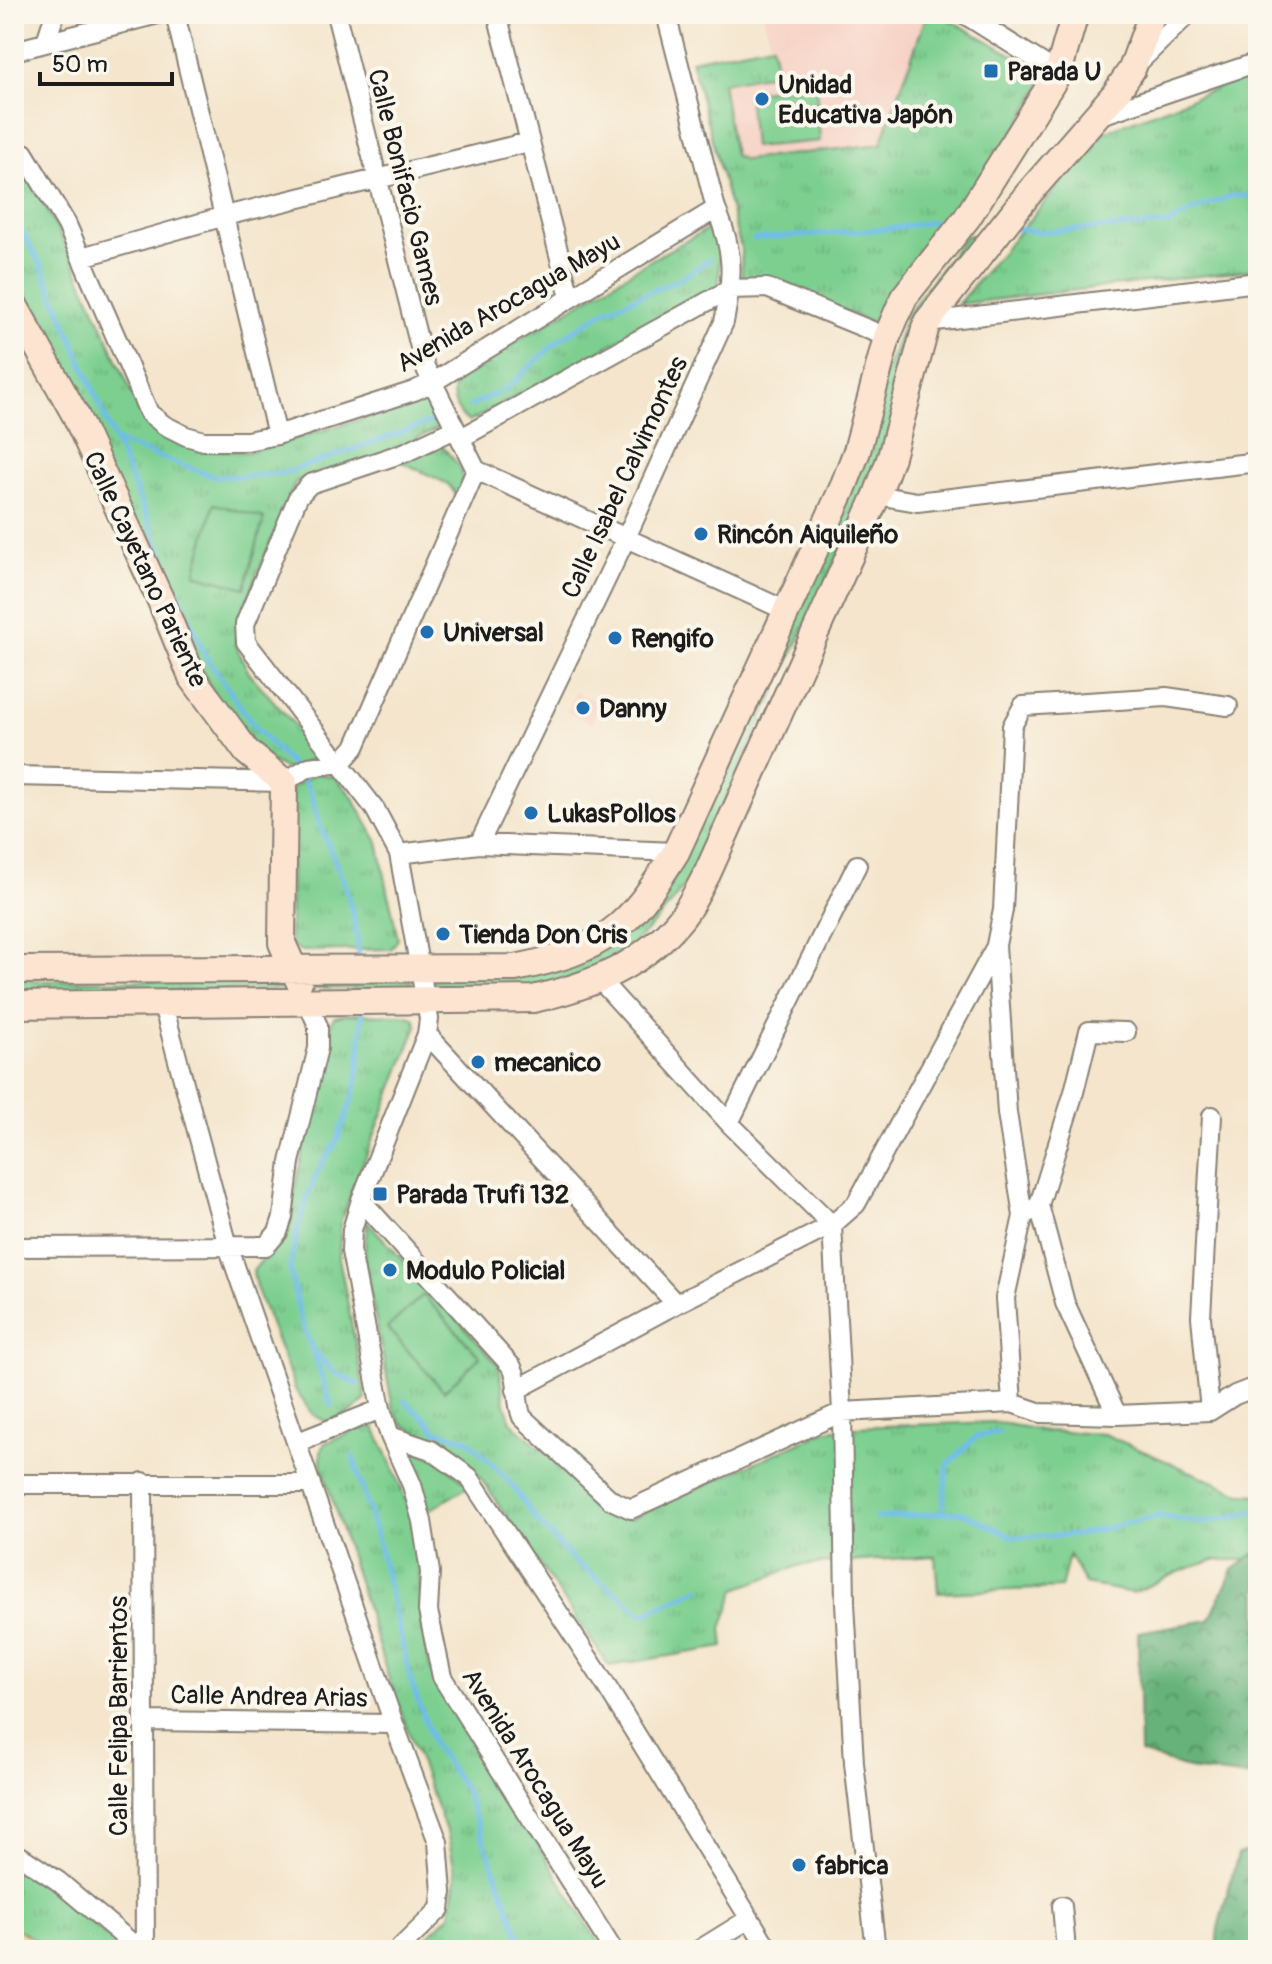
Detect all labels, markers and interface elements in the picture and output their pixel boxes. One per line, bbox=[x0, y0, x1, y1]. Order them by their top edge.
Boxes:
scale bar bbox=[40, 36, 172, 86]
text: 50 m bbox=[52, 50, 108, 79]
place label: Parada U bbox=[1007, 56, 1101, 88]
marker: Parada U bbox=[982, 62, 1000, 80]
street label: Calle Bonifacio Games bbox=[360, 66, 450, 309]
place label: Unidad Educativa Japón bbox=[778, 69, 953, 131]
marker: Unidad Educativa Japón bbox=[753, 90, 771, 108]
street label: Avenida Arocagua Mayu bbox=[391, 226, 626, 380]
street label: Calle Isabel Calvimontes bbox=[555, 351, 695, 604]
street label: Calle Cayetano Pariente bbox=[76, 446, 214, 693]
place label: Rincón Aiquileño bbox=[717, 519, 898, 551]
marker: Rincón Aiquileño bbox=[692, 525, 710, 543]
place label: Universal bbox=[443, 617, 544, 649]
marker: Universal bbox=[418, 623, 436, 641]
place label: Rengifo bbox=[631, 623, 714, 655]
marker: Rengifo bbox=[606, 629, 624, 647]
place label: Danny bbox=[599, 693, 668, 725]
marker: Danny bbox=[574, 699, 592, 717]
place label: LukasPollos bbox=[547, 798, 676, 830]
marker: LukasPollos bbox=[522, 804, 540, 822]
place label: Tienda Don Cris bbox=[458, 919, 628, 951]
marker: Tienda Don Cris bbox=[434, 925, 452, 943]
place label: mecanico bbox=[494, 1047, 601, 1079]
marker: mecanico bbox=[469, 1053, 487, 1071]
place label: Parada Trufi 132 bbox=[396, 1179, 569, 1211]
marker: Parada Trufi 132 bbox=[371, 1185, 389, 1203]
place label: Modulo Policial bbox=[406, 1255, 566, 1287]
marker: Modulo Policial bbox=[381, 1261, 399, 1279]
street label: Calle Felipa Barrientos bbox=[103, 1595, 135, 1836]
street label: Avenida Arocagua Mayu bbox=[455, 1663, 616, 1894]
street label: Calle Andrea Arias bbox=[170, 1679, 368, 1715]
place label: fabrica bbox=[815, 1850, 889, 1882]
marker: fabrica bbox=[790, 1856, 808, 1874]

